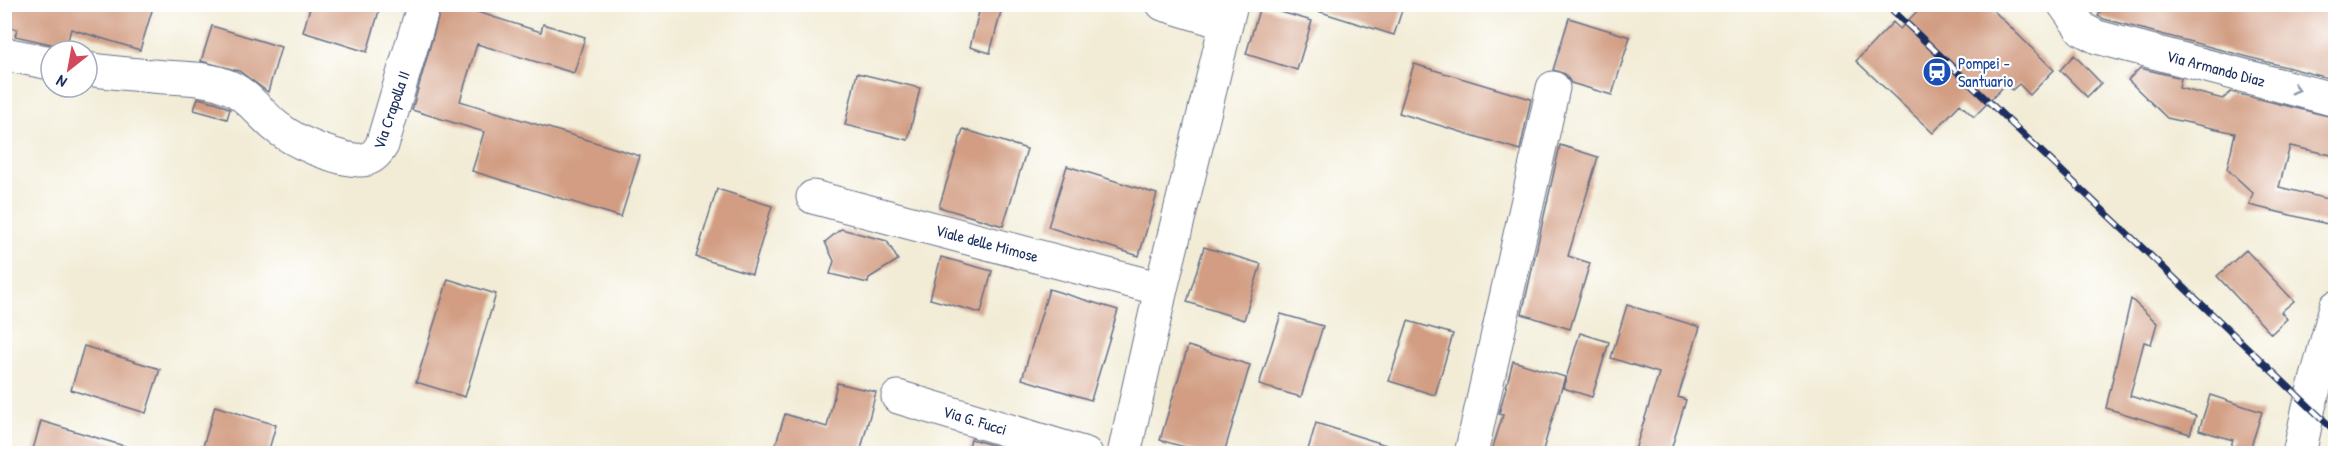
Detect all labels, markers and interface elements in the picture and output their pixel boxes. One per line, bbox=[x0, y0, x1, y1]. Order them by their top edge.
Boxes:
north arrow bbox=[39, 39, 99, 99]
street label: Via Armando Diaz bbox=[2164, 44, 2268, 92]
place label: Pompei - Santuario bbox=[1958, 52, 2014, 92]
station icon: Pompei - Santuario bbox=[1921, 56, 1953, 88]
street label: Via Crapolla II bbox=[367, 68, 415, 152]
text: N bbox=[52, 70, 71, 93]
one-way arrow bbox=[2290, 82, 2300, 94]
street label: Viale delle Mimose bbox=[933, 219, 1041, 267]
street label: Via G. Fucci bbox=[940, 400, 1010, 440]

